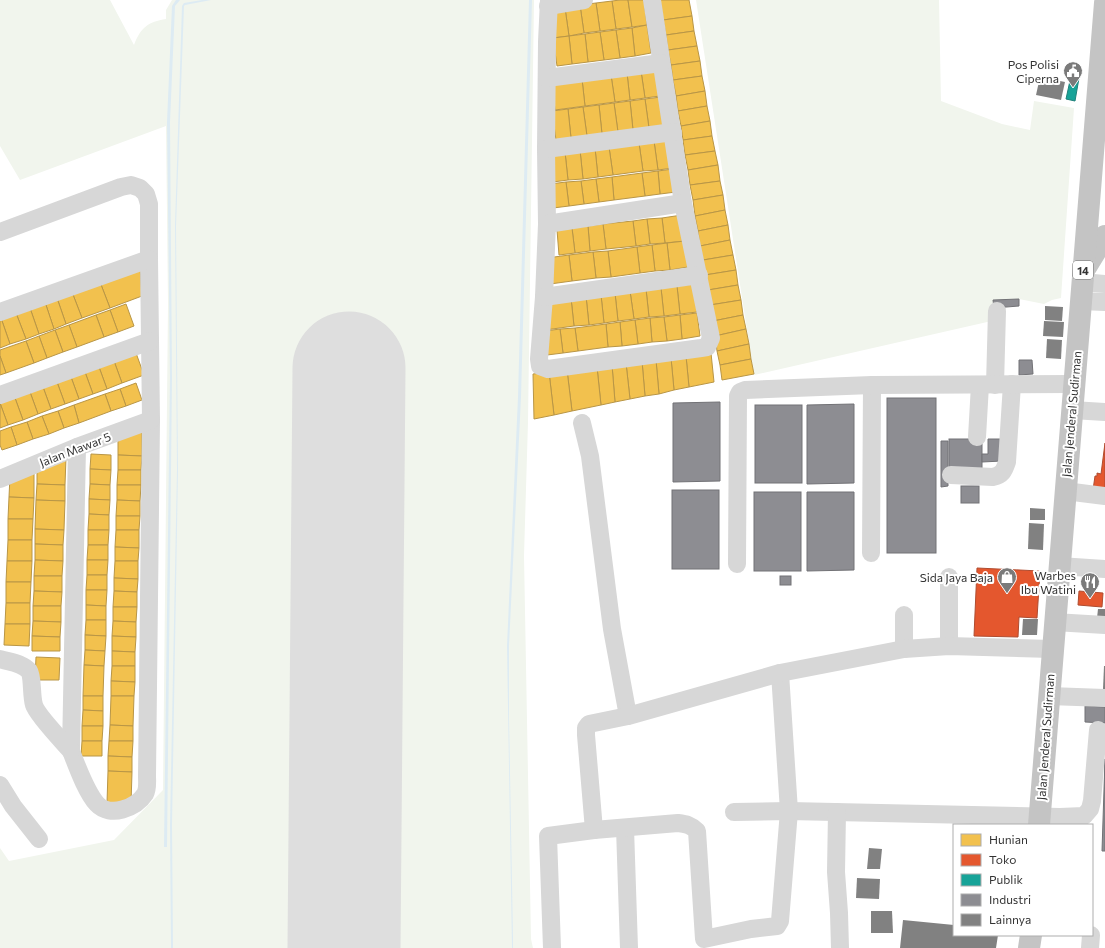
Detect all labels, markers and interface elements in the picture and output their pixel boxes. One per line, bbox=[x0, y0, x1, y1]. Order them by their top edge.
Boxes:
place label: Pos Polisi Ciperna bbox=[1008, 57, 1059, 85]
public building icon: Pos Polisi Ciperna bbox=[1062, 60, 1084, 88]
road number: 14 bbox=[1073, 261, 1093, 279]
street label: Jalan Jenderal Sudirman bbox=[1059, 350, 1084, 478]
street label: Jalan Mawar 5 bbox=[37, 429, 113, 470]
shop icon: Sida Jaya Baja bbox=[996, 566, 1018, 594]
place label: Warbes Ibu Watini bbox=[1021, 568, 1076, 596]
place label: Sida Jaya Baja bbox=[920, 570, 993, 585]
restaurant icon: Warbes Ibu Watini bbox=[1079, 571, 1101, 599]
street label: Jalan Jenderal Sudirman bbox=[1034, 673, 1057, 801]
legend bbox=[953, 824, 1093, 936]
text: Hunian bbox=[989, 832, 1028, 846]
text: Toko bbox=[989, 852, 1016, 866]
text: Publik bbox=[989, 872, 1023, 886]
text: Industri bbox=[989, 892, 1031, 906]
text: Lainnya bbox=[989, 912, 1031, 926]

